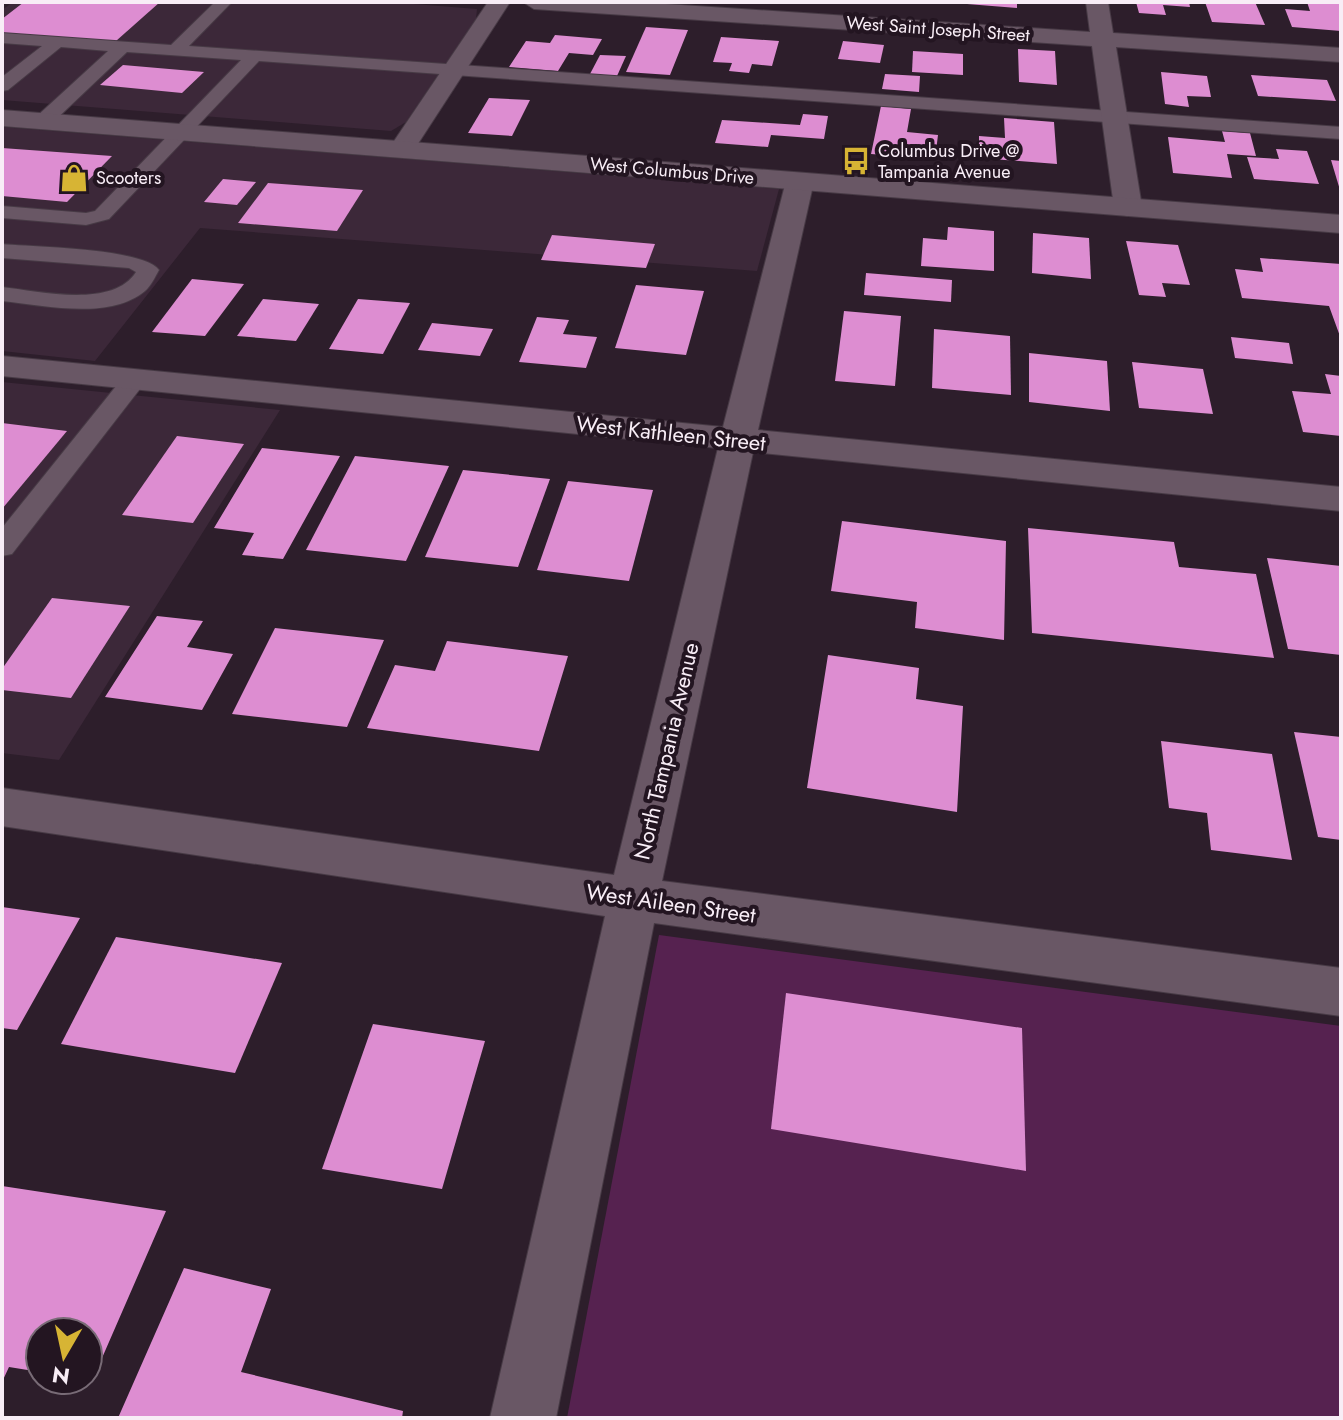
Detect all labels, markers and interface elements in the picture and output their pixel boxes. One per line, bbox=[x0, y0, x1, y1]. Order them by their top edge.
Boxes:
street label: West Saint Joseph Street bbox=[845, 10, 1031, 48]
place label: Columbus Drive @ Tampania Avenue bbox=[878, 138, 1020, 185]
bus stop icon: Columbus Drive @ Tampania Avenue bbox=[841, 146, 871, 176]
street label: West Columbus Drive bbox=[589, 151, 755, 191]
shop icon: Scooters bbox=[59, 163, 89, 193]
place label: Scooters bbox=[96, 165, 161, 191]
street label: West Kathleen Street bbox=[575, 407, 768, 459]
street label: North Tampania Avenue bbox=[625, 639, 707, 863]
street label: West Aileen Street bbox=[584, 875, 758, 931]
north arrow bbox=[24, 1316, 104, 1396]
text: N bbox=[50, 1359, 72, 1393]

